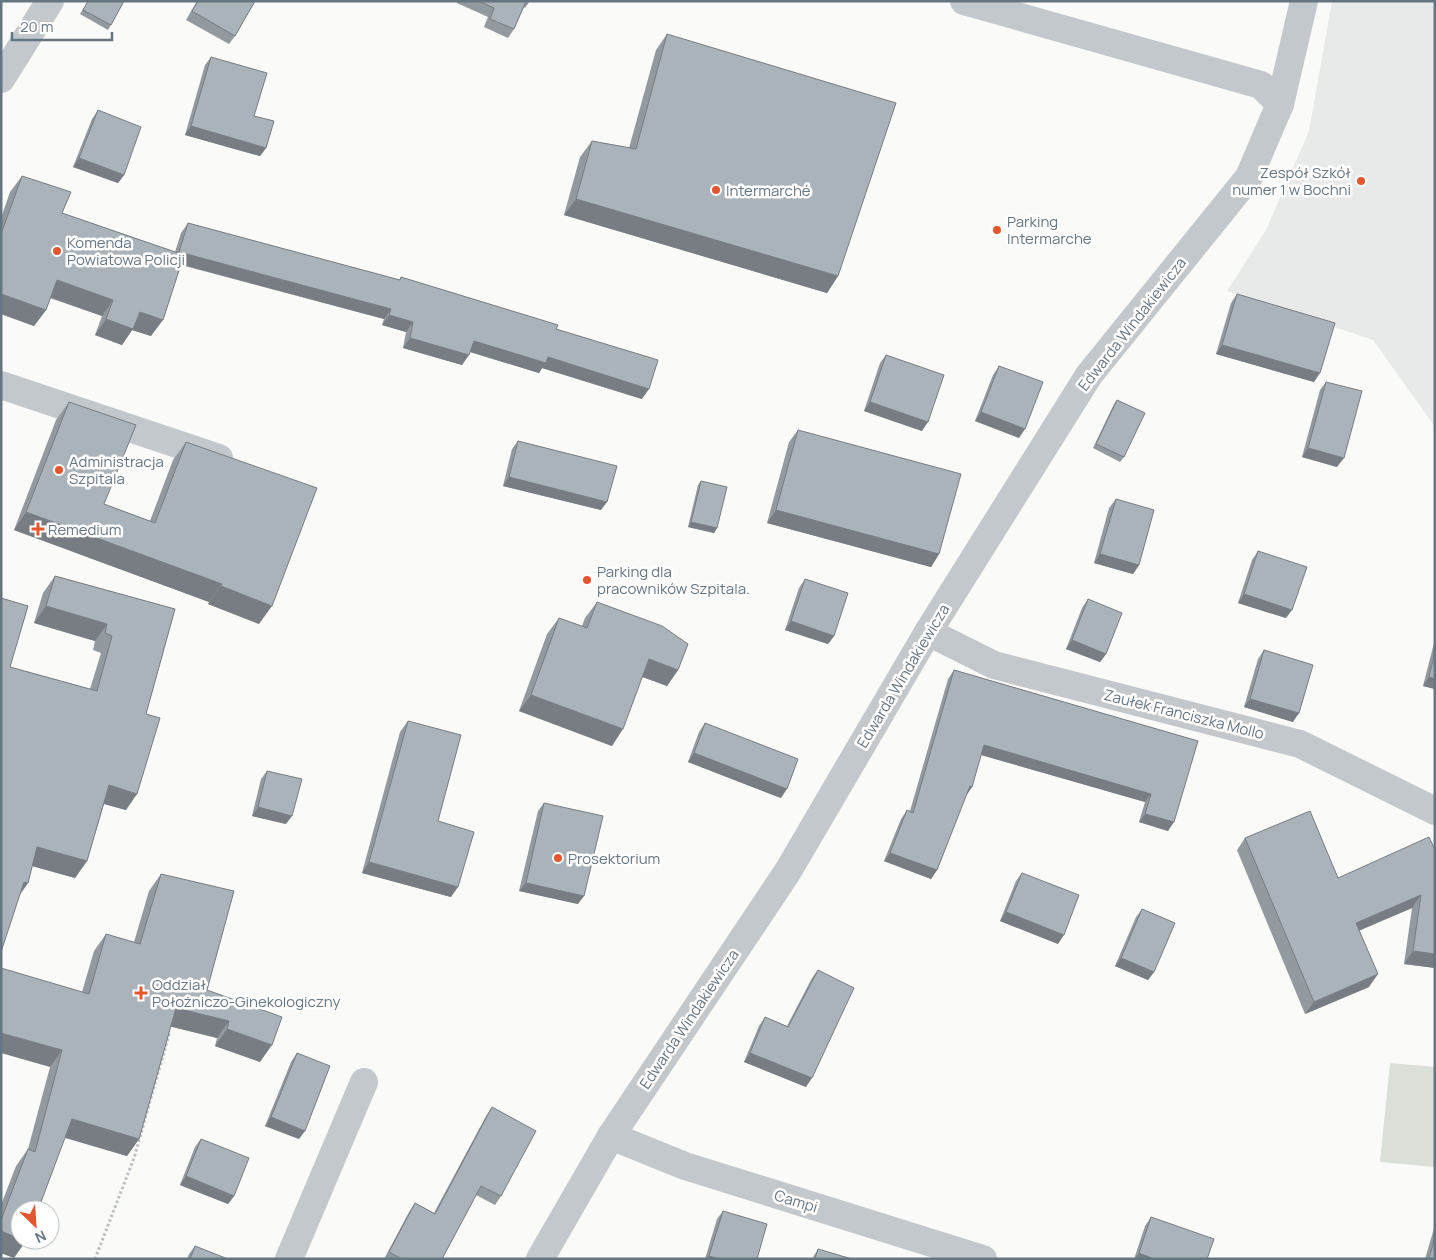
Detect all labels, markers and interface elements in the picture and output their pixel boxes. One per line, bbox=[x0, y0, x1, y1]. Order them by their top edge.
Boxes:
scale bar bbox=[12, 10, 112, 42]
text: 20 m bbox=[20, 16, 53, 37]
place label: Zespół Szkół numer 1 w Bochni bbox=[1232, 162, 1351, 200]
marker: Zespół Szkół numer 1 w Bochni bbox=[1355, 175, 1367, 187]
place label: Intermarché bbox=[726, 180, 811, 201]
marker: Intermarché bbox=[710, 184, 722, 196]
place label: Parking Intermarche bbox=[1007, 211, 1092, 249]
marker: Parking Intermarche bbox=[991, 224, 1003, 236]
place label: Komenda Powiatowa Policji bbox=[67, 232, 185, 270]
marker: Komenda Powiatowa Policji bbox=[51, 245, 63, 257]
street label: Edwarda Windakiewicza bbox=[1073, 253, 1191, 395]
place label: Administracja Szpitala bbox=[69, 451, 164, 489]
marker: Administracja Szpitala bbox=[53, 464, 65, 476]
place label: Remedium bbox=[48, 519, 121, 540]
marker: Remedium bbox=[32, 523, 44, 535]
place label: Parking dla pracowników Szpitala. bbox=[597, 561, 750, 599]
marker: Parking dla pracowników Szpitala. bbox=[581, 574, 593, 586]
street label: Edwarda Windakiewicza bbox=[852, 600, 954, 752]
street label: Zaułek Franciszka Mollo bbox=[1102, 684, 1266, 744]
place label: Prosektorium bbox=[568, 848, 660, 869]
marker: Prosektorium bbox=[552, 852, 564, 864]
street label: Edwarda Windakiewicza bbox=[634, 945, 744, 1093]
place label: Oddział Położniczo-Ginekologiczny bbox=[152, 974, 340, 1012]
marker: Oddział Położniczo-Ginekologiczny bbox=[134, 986, 148, 1000]
street label: Campi bbox=[772, 1185, 820, 1217]
north arrow bbox=[10, 1200, 60, 1250]
text: N bbox=[32, 1226, 49, 1248]

